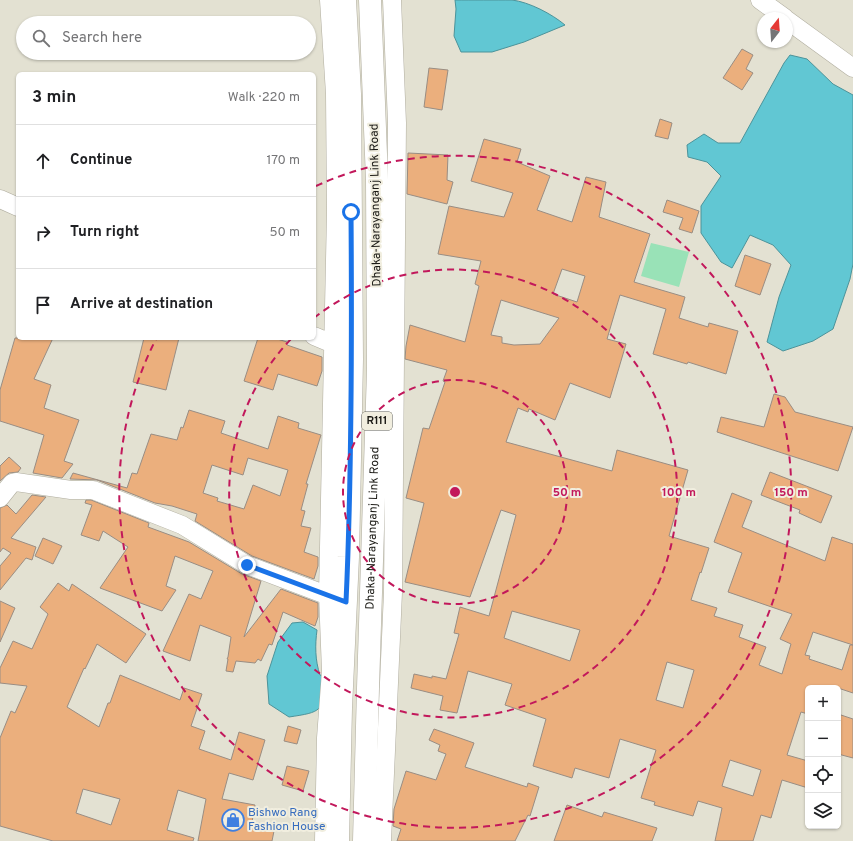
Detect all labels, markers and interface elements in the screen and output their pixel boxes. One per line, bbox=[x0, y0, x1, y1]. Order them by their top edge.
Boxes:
north arrow bbox=[757, 12, 793, 48]
search box bbox=[16, 16, 316, 60]
icon: search bbox=[30, 27, 52, 49]
text: Search here bbox=[62, 29, 142, 48]
text: 3 min bbox=[32, 87, 76, 109]
text: Walk · 220 m bbox=[228, 90, 300, 106]
street label: Dhaka-Narayanganj Link Road bbox=[367, 123, 385, 287]
icon: ahead bbox=[32, 150, 54, 172]
text: Continue bbox=[70, 151, 132, 170]
text: 170 m bbox=[266, 153, 300, 169]
route start bbox=[342, 203, 360, 221]
icon: right bbox=[32, 222, 54, 244]
text: Turn right bbox=[70, 223, 139, 242]
text: 50 m bbox=[270, 225, 300, 241]
icon: arrive bbox=[32, 294, 54, 316]
text: Arrive at destination bbox=[70, 295, 213, 314]
road number: R111 bbox=[362, 412, 392, 430]
street label: Dhaka-Narayanganj Link Road bbox=[362, 446, 384, 610]
centre of rings bbox=[448, 485, 462, 499]
text: 50 m bbox=[553, 485, 581, 501]
text: 100 m bbox=[662, 485, 696, 501]
text: 150 m bbox=[774, 485, 808, 501]
route end bbox=[238, 556, 256, 574]
map controls bbox=[805, 685, 841, 829]
button: + bbox=[805, 685, 841, 721]
button: − bbox=[805, 721, 841, 757]
button: locate bbox=[805, 757, 841, 793]
button: layers bbox=[805, 793, 841, 829]
place label: Bishwo Rang Fashion House bbox=[248, 805, 326, 835]
shop icon: Bishwo Rang Fashion House bbox=[220, 807, 246, 833]

